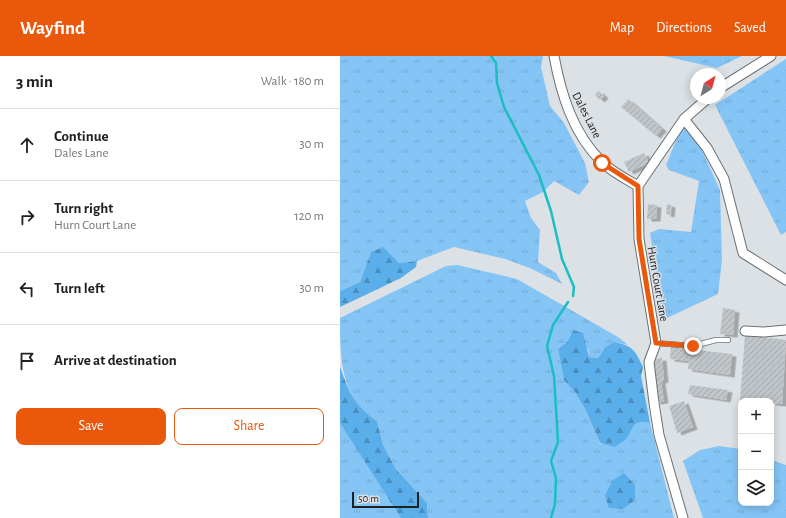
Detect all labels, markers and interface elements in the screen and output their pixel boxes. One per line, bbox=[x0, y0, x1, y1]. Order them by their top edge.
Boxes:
text: Wayfind bbox=[20, 19, 85, 38]
text: Map bbox=[610, 21, 634, 35]
text: Directions bbox=[656, 21, 712, 35]
text: Saved bbox=[734, 21, 766, 35]
north arrow bbox=[690, 68, 726, 104]
text: 3 min bbox=[16, 73, 53, 90]
text: Walk · 180 m bbox=[261, 75, 324, 88]
street label: Dales Lane bbox=[570, 90, 604, 140]
text: Continue bbox=[54, 129, 109, 144]
icon: ahead bbox=[16, 134, 38, 156]
text: 30 m bbox=[299, 138, 324, 151]
text: Dales Lane bbox=[54, 147, 109, 160]
route start bbox=[593, 154, 611, 172]
text: Turn right bbox=[54, 201, 113, 216]
icon: right bbox=[16, 206, 38, 228]
text: 120 m bbox=[294, 210, 324, 223]
text: Hurn Court Lane bbox=[54, 219, 136, 232]
street label: Hurn Court Lane bbox=[646, 246, 670, 322]
icon: left bbox=[16, 278, 38, 300]
text: Turn left bbox=[54, 281, 105, 296]
text: 30 m bbox=[299, 282, 324, 295]
route end bbox=[684, 337, 702, 355]
icon: arrive bbox=[16, 350, 38, 372]
text: Arrive at destination bbox=[54, 353, 177, 368]
map controls bbox=[738, 398, 774, 506]
button: + bbox=[738, 398, 774, 434]
button: Save bbox=[16, 408, 166, 445]
button: Share bbox=[174, 408, 324, 445]
button: − bbox=[738, 434, 774, 470]
button: layers bbox=[738, 470, 774, 506]
scale bar bbox=[352, 490, 419, 509]
text: 50 m bbox=[358, 493, 379, 504]

